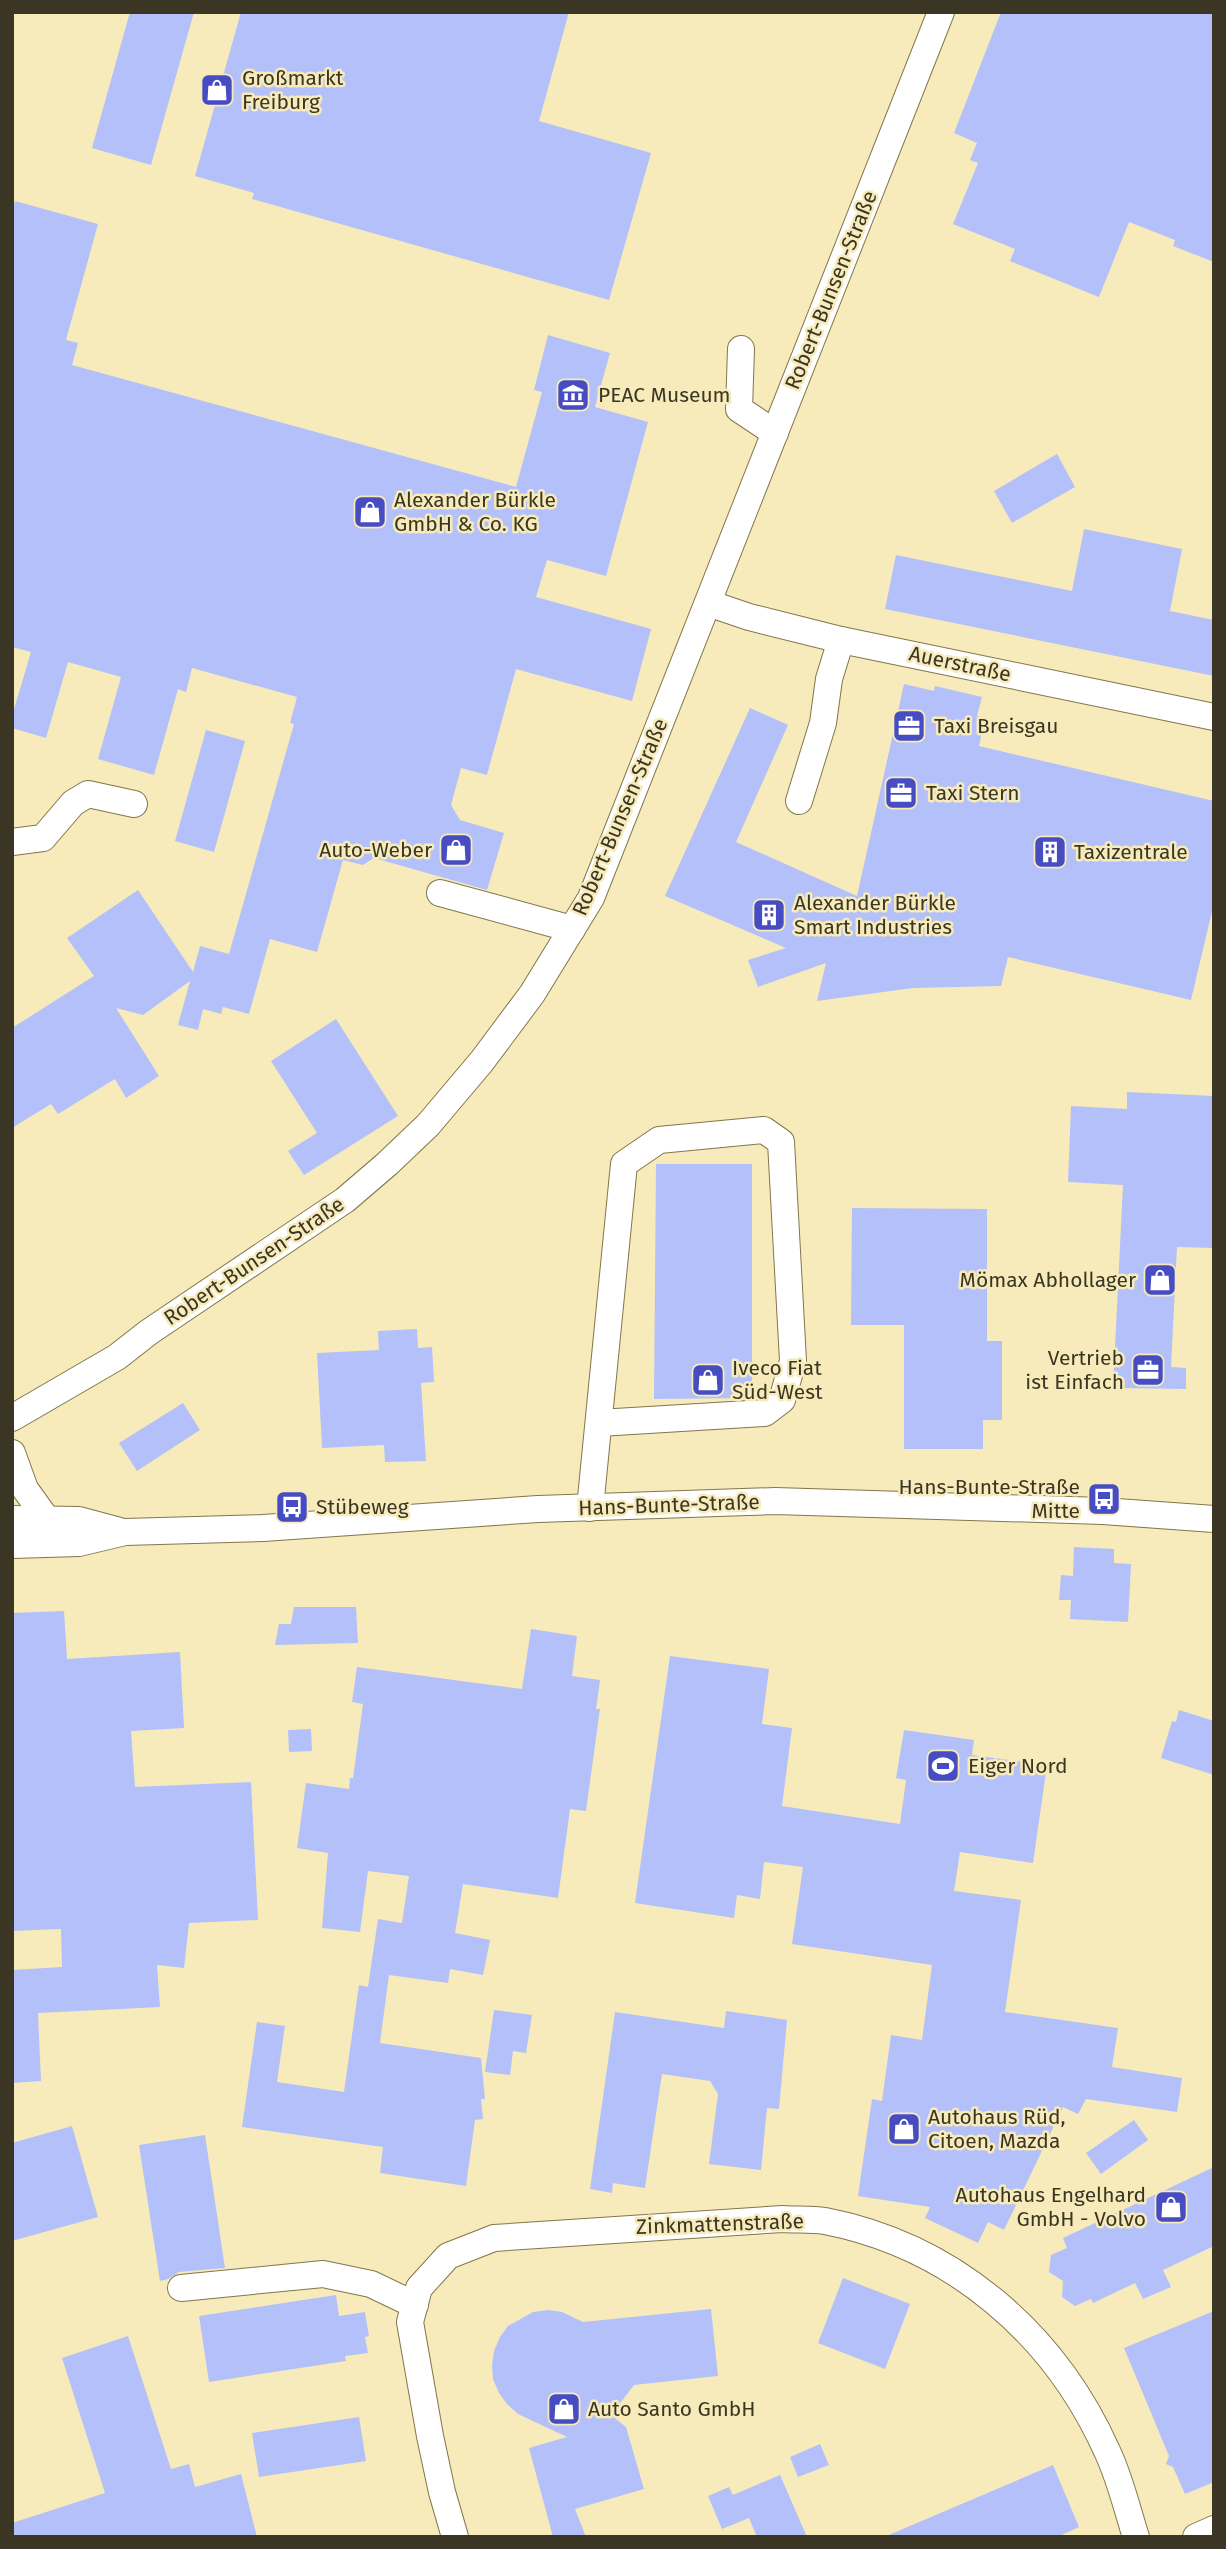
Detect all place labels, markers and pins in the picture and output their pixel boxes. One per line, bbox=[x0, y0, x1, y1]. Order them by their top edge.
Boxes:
place label: Großmarkt Freiburg bbox=[242, 65, 344, 115]
shop icon: Großmarkt Freiburg bbox=[198, 71, 236, 109]
museum icon: PEAC Museum bbox=[554, 376, 592, 414]
place label: PEAC Museum bbox=[598, 382, 731, 408]
place label: Alexander Bürkle GmbH & Co. KG bbox=[394, 487, 556, 537]
shop icon: Alexander Bürkle GmbH & Co. KG bbox=[351, 493, 389, 531]
office icon: Taxi Breisgau bbox=[890, 707, 928, 745]
place label: Taxi Breisgau bbox=[934, 713, 1059, 739]
office icon: Taxi Stern bbox=[882, 774, 920, 812]
place label: Taxi Stern bbox=[926, 780, 1019, 806]
shop icon: Auto-Weber bbox=[437, 831, 475, 869]
building icon: Taxizentrale bbox=[1031, 833, 1069, 871]
place label: Auto-Weber bbox=[319, 837, 432, 863]
place label: Taxizentrale bbox=[1074, 839, 1188, 865]
place label: Alexander Bürkle Smart Industries bbox=[794, 890, 956, 940]
building icon: Alexander Bürkle Smart Industries bbox=[750, 896, 788, 934]
shop icon: Mömax Abhollager bbox=[1141, 1261, 1179, 1299]
place label: Mömax Abhollager bbox=[960, 1267, 1136, 1293]
place label: Vertrieb ist Einfach bbox=[1025, 1345, 1124, 1395]
office icon: Vertrieb ist Einfach bbox=[1129, 1351, 1167, 1389]
place label: Iveco Fiat Süd-West bbox=[732, 1355, 823, 1405]
shop icon: Iveco Fiat Süd-West bbox=[689, 1361, 727, 1399]
place label: Hans-Bunte-Straße Mitte bbox=[899, 1474, 1080, 1524]
bus stop icon: Hans-Bunte-Straße Mitte bbox=[1085, 1480, 1123, 1518]
bus stop icon: Stübeweg bbox=[273, 1488, 311, 1526]
place label: Stübeweg bbox=[316, 1494, 409, 1520]
sports icon: Eiger Nord bbox=[924, 1747, 962, 1785]
place label: Eiger Nord bbox=[968, 1753, 1068, 1779]
place label: Autohaus Rüd, Citoen, Mazda bbox=[928, 2104, 1066, 2154]
shop icon: Autohaus Rüd, Citoen, Mazda bbox=[885, 2110, 923, 2148]
place label: Autohaus Engelhard GmbH - Volvo bbox=[956, 2182, 1146, 2232]
shop icon: Autohaus Engelhard GmbH - Volvo bbox=[1152, 2188, 1190, 2226]
shop icon: Auto Santo GmbH bbox=[545, 2390, 583, 2428]
place label: Auto Santo GmbH bbox=[588, 2396, 756, 2422]

